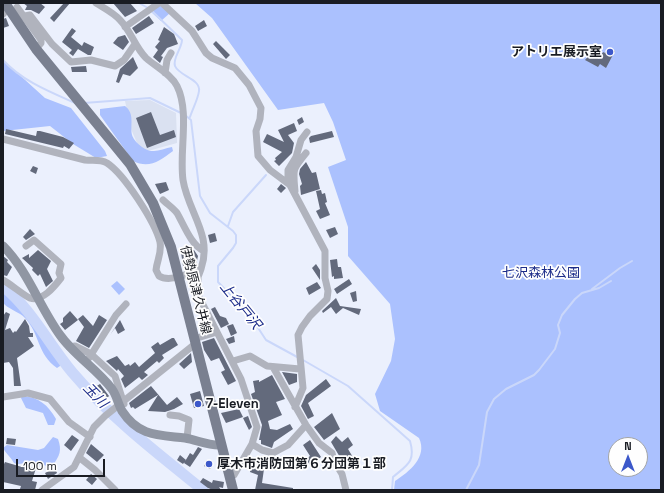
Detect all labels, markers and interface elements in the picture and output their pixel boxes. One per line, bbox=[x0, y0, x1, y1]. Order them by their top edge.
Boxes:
place label: アトリエ展示室 bbox=[511, 44, 602, 60]
marker: アトリエ展示室 bbox=[605, 47, 615, 57]
street label: 伊勢原津久井線 bbox=[176, 244, 214, 336]
park label: 七沢森林公園 bbox=[502, 265, 580, 281]
water label: 上谷戸沢 bbox=[216, 279, 264, 333]
water label: 玉川 bbox=[79, 380, 111, 412]
place label: 7-Eleven bbox=[206, 396, 259, 412]
marker: 7-Eleven bbox=[193, 399, 203, 409]
north arrow bbox=[608, 437, 648, 477]
text: N bbox=[624, 439, 632, 453]
scale bar bbox=[18, 451, 107, 477]
place label: 厚木市消防団第６分団第１部 bbox=[217, 456, 386, 472]
text: 100 m bbox=[23, 458, 57, 474]
marker: 厚木市消防団第６分団第１部 bbox=[204, 459, 214, 469]

